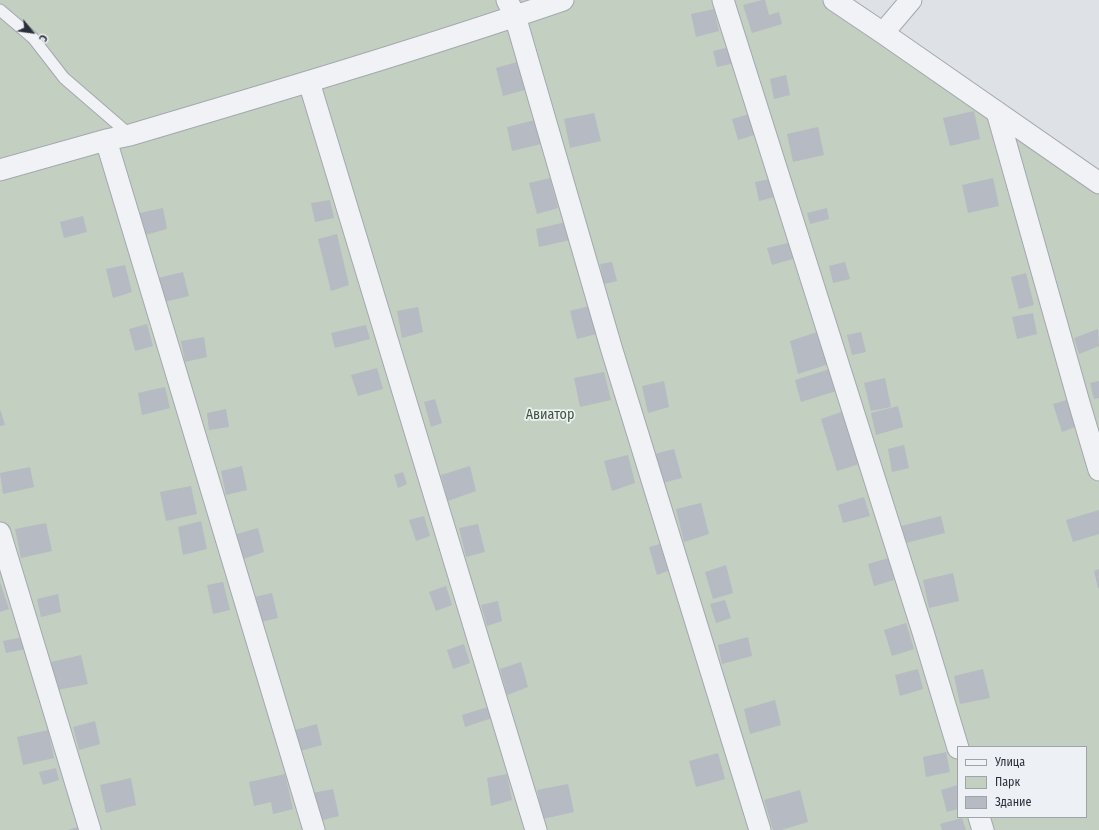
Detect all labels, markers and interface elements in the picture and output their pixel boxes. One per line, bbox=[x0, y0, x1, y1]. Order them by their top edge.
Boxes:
north arrow bbox=[12, 12, 52, 52]
text: С bbox=[36, 32, 50, 44]
park label: Авиатор bbox=[526, 407, 574, 423]
legend bbox=[957, 746, 1087, 818]
text: Улица bbox=[995, 755, 1025, 769]
text: Парк bbox=[995, 775, 1020, 789]
text: Здание bbox=[995, 795, 1031, 809]

